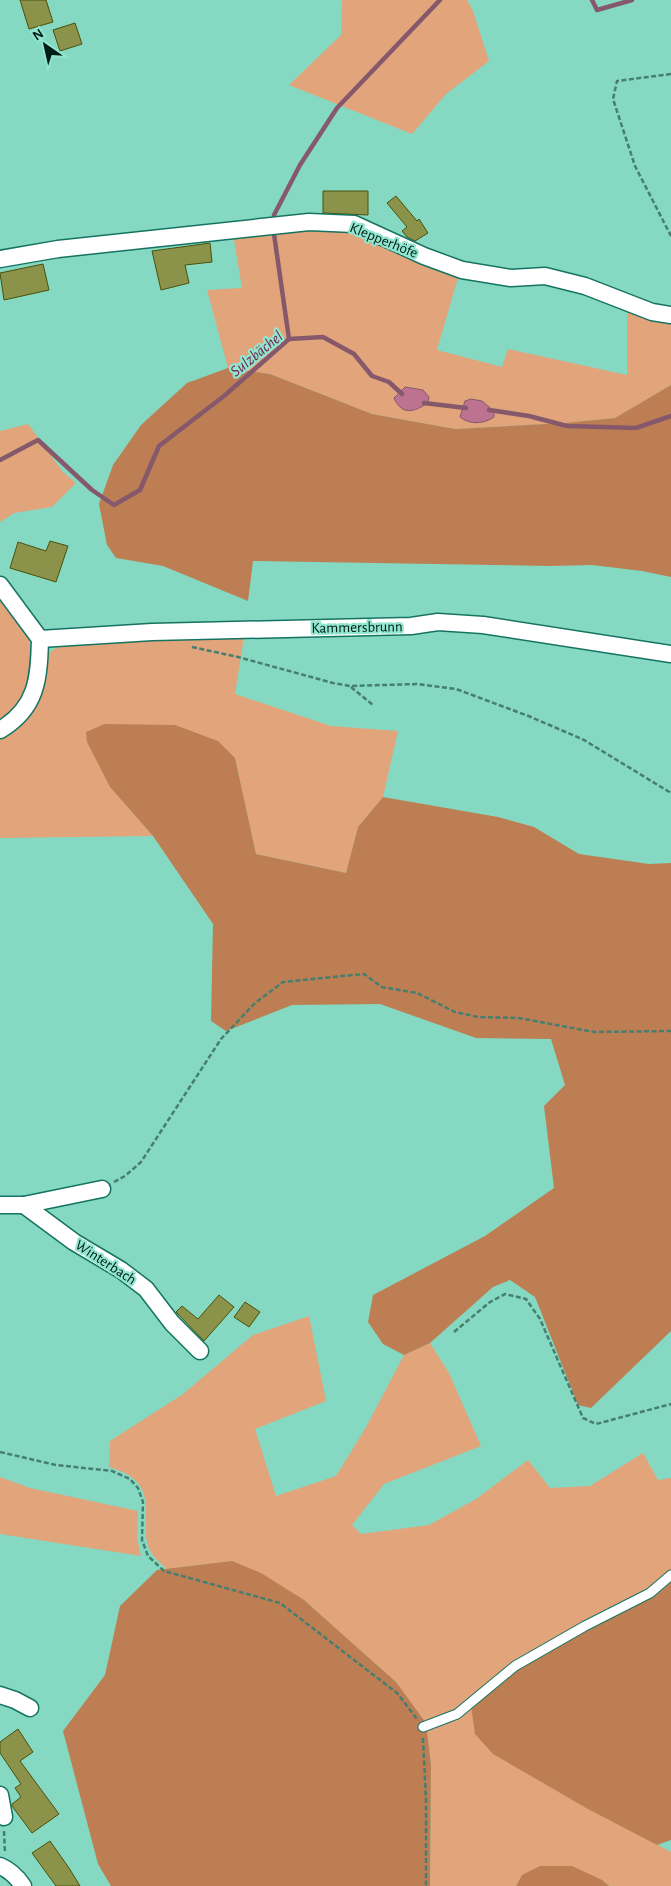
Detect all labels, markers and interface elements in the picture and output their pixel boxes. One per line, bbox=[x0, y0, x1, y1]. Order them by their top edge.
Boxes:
north arrow bbox=[20, 20, 70, 70]
text: N bbox=[30, 27, 46, 44]
street label: Klepperhöfe bbox=[348, 220, 420, 261]
water label: Sulzbächel bbox=[227, 328, 286, 380]
street label: Kammersbrunn bbox=[311, 619, 403, 636]
street label: Winterbach bbox=[73, 1237, 139, 1288]

